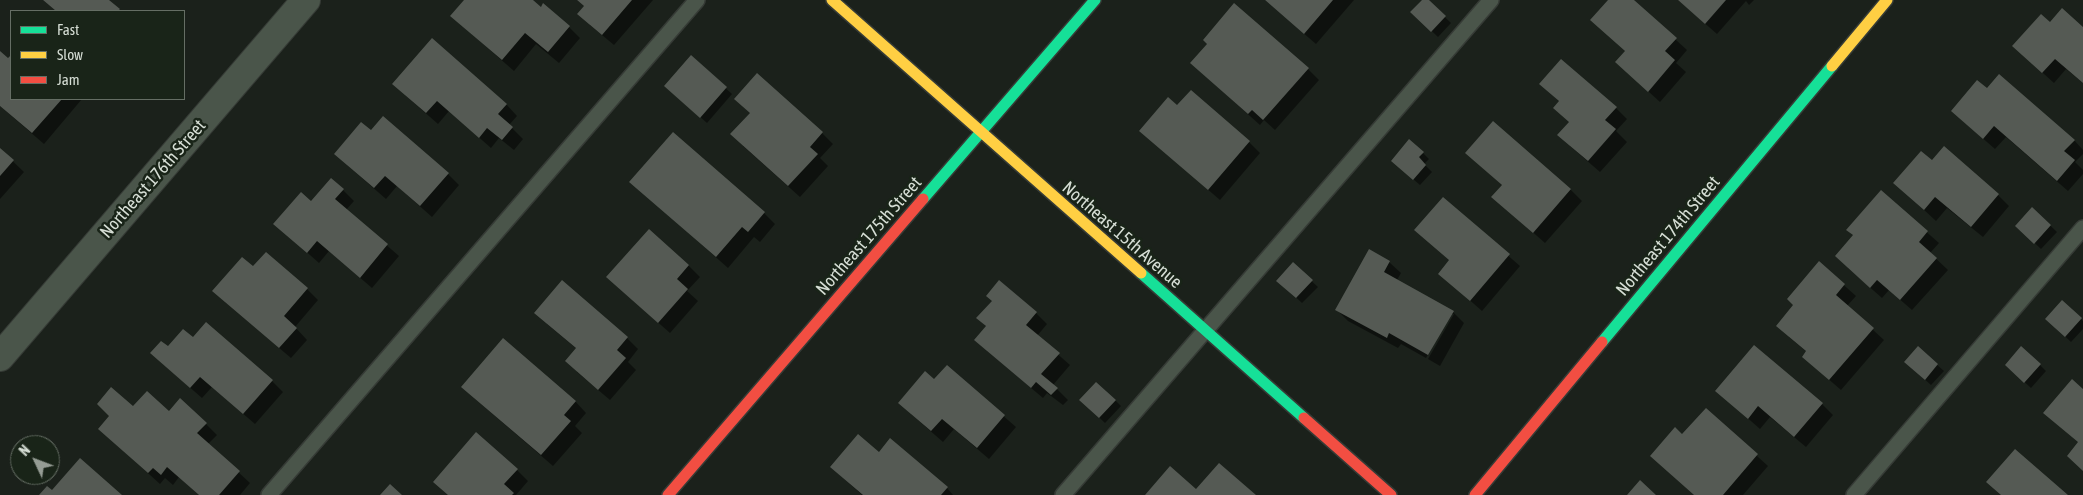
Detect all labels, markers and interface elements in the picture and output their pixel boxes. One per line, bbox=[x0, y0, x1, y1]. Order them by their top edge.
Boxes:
legend bbox=[10, 10, 185, 100]
text: Fast bbox=[57, 21, 79, 38]
text: Slow bbox=[57, 46, 83, 63]
text: Jam bbox=[57, 71, 80, 88]
street label: Northeast 176th Street bbox=[96, 115, 210, 243]
street label: Northeast 175th Street bbox=[812, 172, 926, 300]
street label: Northeast 174th Street bbox=[1612, 172, 1724, 300]
street label: Northeast 15th Avenue bbox=[1058, 177, 1186, 293]
north arrow bbox=[10, 435, 60, 485]
text: N bbox=[16, 442, 33, 459]

